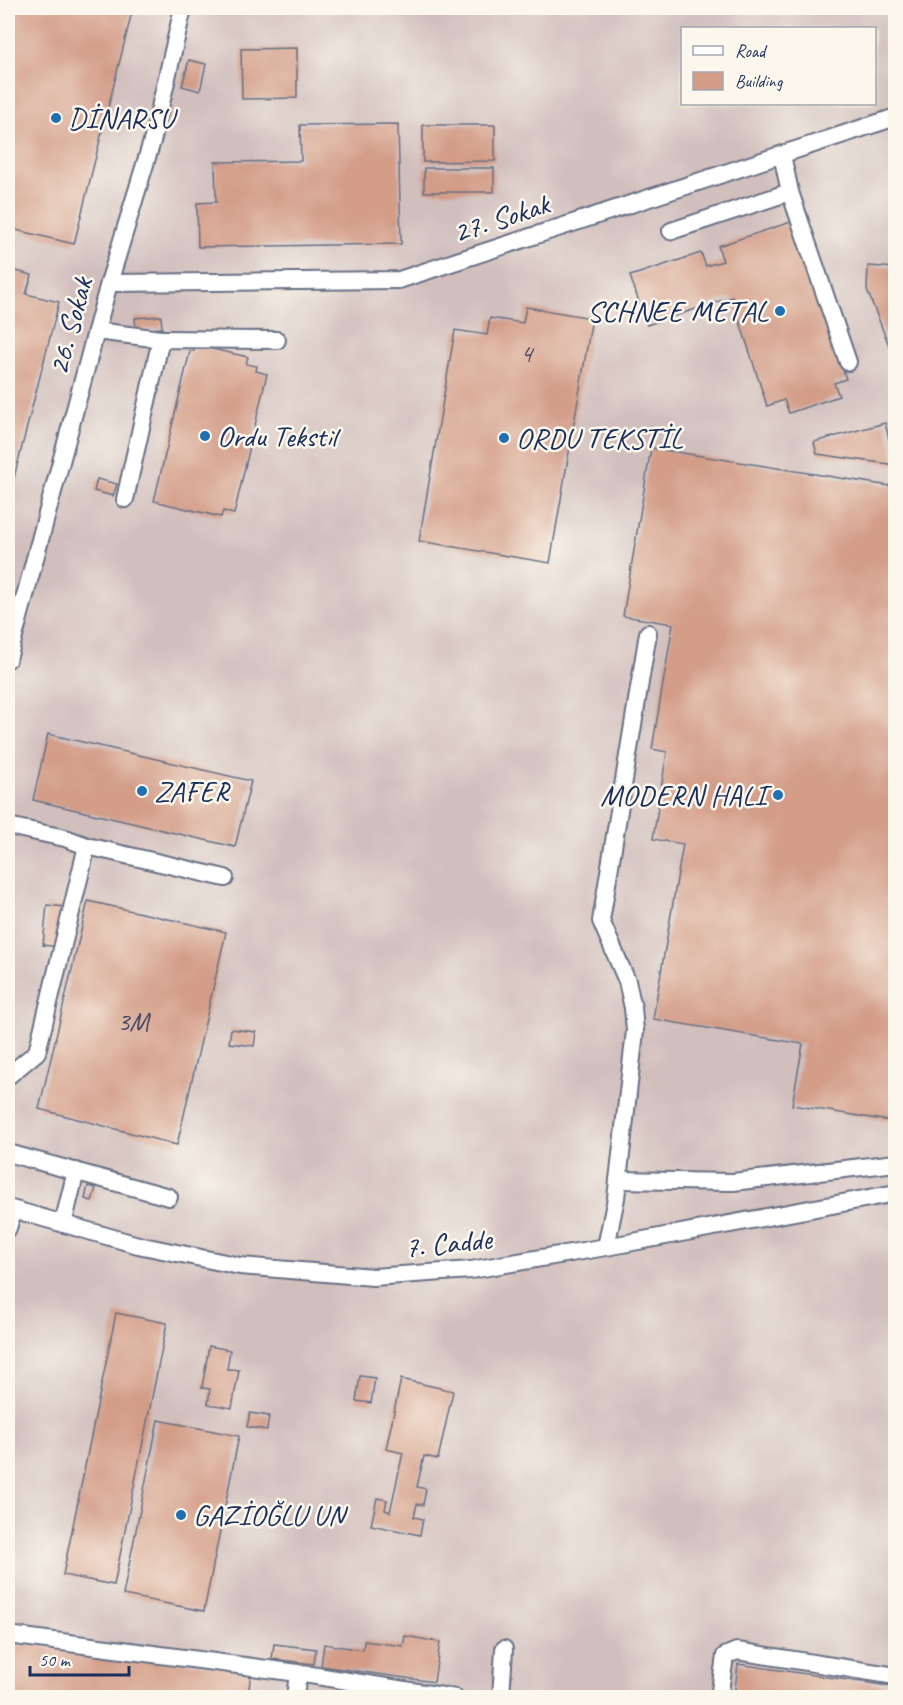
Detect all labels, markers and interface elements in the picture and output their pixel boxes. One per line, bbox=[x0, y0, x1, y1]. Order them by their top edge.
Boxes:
legend bbox=[681, 27, 876, 105]
text: Road bbox=[735, 40, 768, 62]
text: Building bbox=[735, 70, 784, 92]
place label: DİNARSU bbox=[68, 99, 178, 137]
marker: DİNARSU bbox=[49, 111, 63, 125]
street label: 27. Sokak bbox=[448, 184, 556, 251]
street label: 26. Sokak bbox=[39, 271, 102, 379]
place label: SCHNEE METAL bbox=[587, 292, 769, 330]
marker: SCHNEE METAL bbox=[773, 304, 787, 318]
house number: 4 bbox=[520, 336, 535, 370]
place label: Ordu Tekstil bbox=[217, 417, 341, 455]
place label: ORDU TEKSTİL bbox=[516, 419, 684, 457]
marker: Ordu Tekstil bbox=[198, 429, 212, 443]
marker: ORDU TEKSTİL bbox=[497, 431, 511, 445]
place label: ZAFER bbox=[154, 772, 231, 810]
place label: MODERN HALI bbox=[600, 776, 773, 814]
marker: ZAFER bbox=[135, 784, 149, 798]
marker: MODERN HALI bbox=[771, 788, 785, 802]
house number: 3M bbox=[117, 1004, 151, 1038]
street label: 7. Cadde bbox=[403, 1219, 496, 1266]
place label: GAZİOĞLU UN bbox=[193, 1496, 348, 1534]
marker: GAZİOĞLU UN bbox=[174, 1508, 188, 1522]
scale bar bbox=[30, 1639, 129, 1677]
text: 50 m bbox=[39, 1649, 72, 1671]

